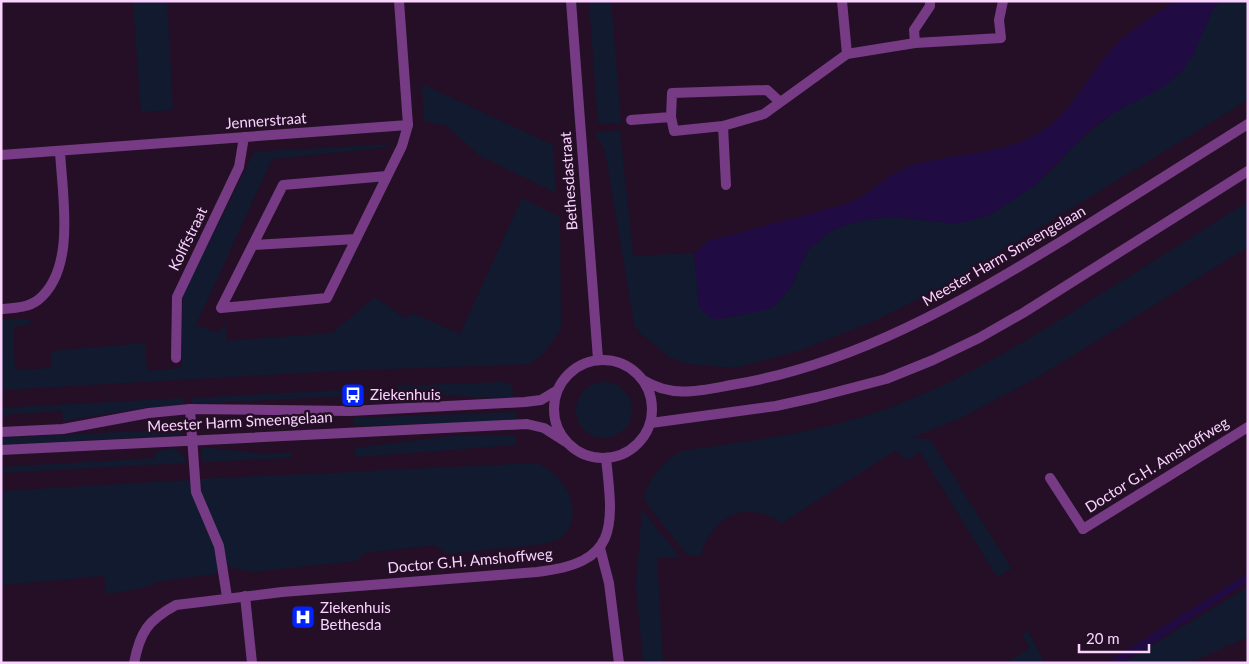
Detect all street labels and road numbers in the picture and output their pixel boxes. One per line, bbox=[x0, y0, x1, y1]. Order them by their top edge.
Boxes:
street label: Jennerstraat bbox=[225, 108, 308, 132]
street label: Bethesdastraat bbox=[556, 131, 580, 231]
street label: Meester Harm Smeengelaan bbox=[919, 201, 1088, 309]
street label: Kolffstraat bbox=[164, 203, 211, 273]
street label: Meester Harm Smeengelaan bbox=[147, 407, 333, 435]
street label: Doctor G.H. Amshoffweg bbox=[1081, 413, 1232, 516]
street label: Doctor G.H. Amshoffweg bbox=[387, 544, 553, 576]

